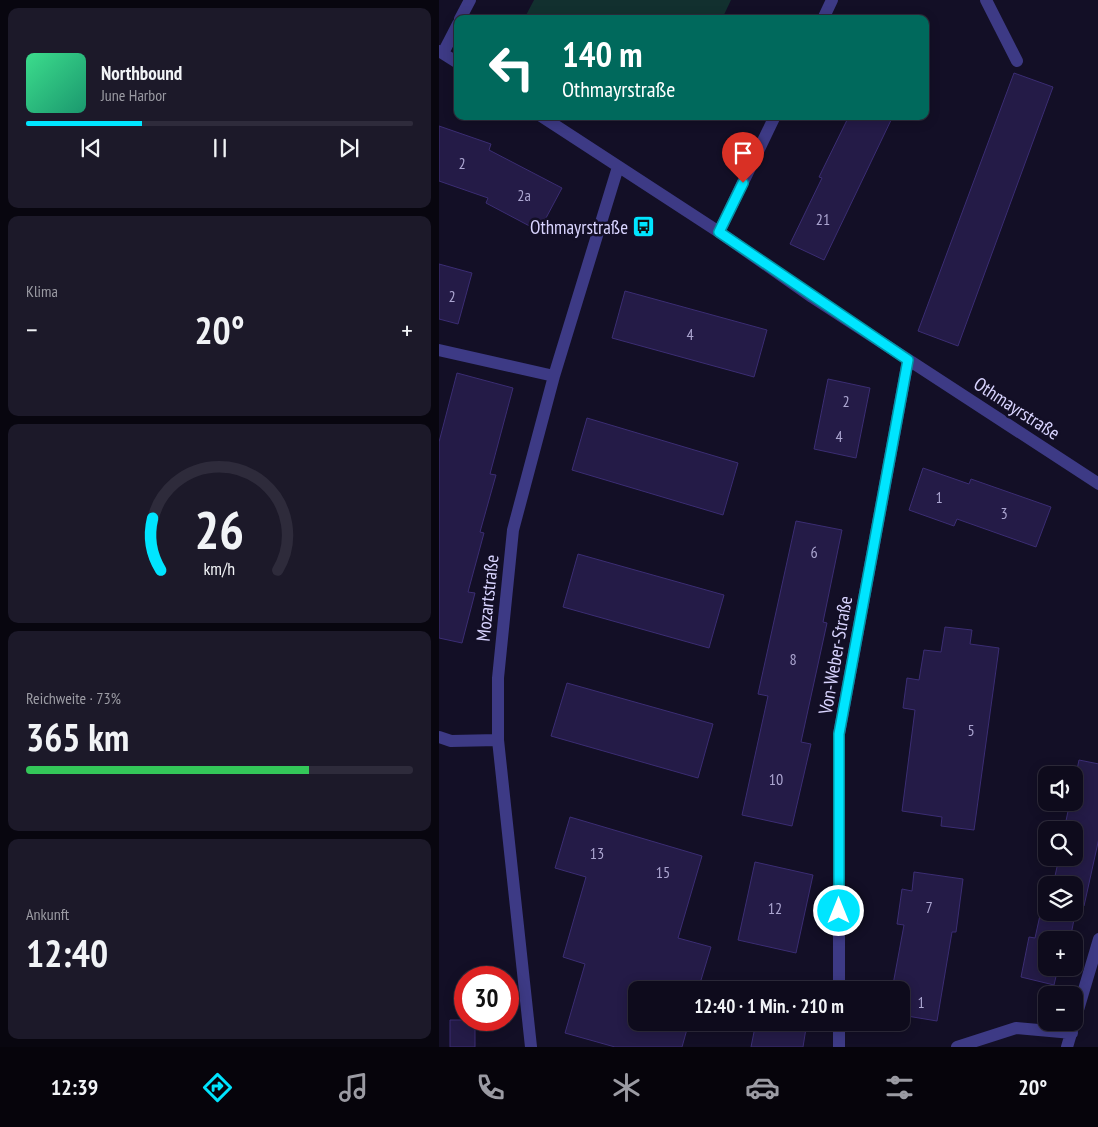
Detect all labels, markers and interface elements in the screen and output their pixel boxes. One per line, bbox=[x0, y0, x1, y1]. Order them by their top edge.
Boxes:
text: 140 m bbox=[562, 31, 643, 77]
icon: left bbox=[479, 35, 544, 100]
text: Northbound bbox=[101, 61, 182, 85]
text: Othmayrstraße bbox=[562, 75, 675, 103]
text: June Harbor bbox=[101, 85, 166, 105]
pin bbox=[722, 132, 764, 183]
icon: previous bbox=[77, 134, 105, 162]
icon: pause bbox=[206, 134, 234, 162]
icon: next bbox=[335, 134, 363, 162]
icon: arrive bbox=[729, 139, 757, 167]
house number: 2 bbox=[458, 153, 466, 173]
house number: 2a bbox=[517, 185, 531, 205]
house number: 21 bbox=[816, 209, 830, 229]
place label: Othmayrstraße bbox=[530, 215, 628, 239]
bus stop icon: Othmayrstraße bbox=[632, 215, 656, 239]
text: Klima bbox=[26, 281, 58, 301]
house number: 2 bbox=[448, 286, 456, 306]
text: 20° bbox=[194, 305, 245, 354]
text: − bbox=[26, 311, 38, 348]
text: + bbox=[401, 311, 413, 348]
house number: 4 bbox=[686, 324, 694, 344]
street label: Othmayrstraße bbox=[969, 371, 1065, 445]
house number: 2 bbox=[842, 391, 850, 411]
house number: 4 bbox=[835, 426, 843, 446]
house number: 1 bbox=[935, 487, 943, 507]
text: 26 bbox=[195, 496, 244, 563]
house number: 3 bbox=[1000, 503, 1008, 523]
house number: 6 bbox=[810, 542, 818, 562]
street label: Mozartstraße bbox=[471, 553, 503, 643]
text: km/h bbox=[204, 557, 235, 580]
street label: Von-Weber-Straße bbox=[813, 594, 857, 717]
house number: 8 bbox=[789, 649, 797, 669]
text: Reichweite · 73% bbox=[26, 688, 121, 708]
text: 365 km bbox=[26, 712, 129, 761]
house number: 5 bbox=[967, 720, 975, 740]
map controls bbox=[1038, 766, 1083, 1031]
button: sound bbox=[1038, 766, 1083, 811]
house number: 10 bbox=[769, 769, 783, 789]
button: search bbox=[1038, 821, 1083, 866]
house number: 13 bbox=[590, 843, 604, 863]
house number: 15 bbox=[656, 862, 670, 882]
button: layers bbox=[1038, 876, 1083, 921]
position arrow bbox=[812, 884, 864, 936]
house number: 7 bbox=[925, 897, 933, 917]
house number: 12 bbox=[768, 898, 782, 918]
text: Ankunft bbox=[26, 904, 69, 924]
text: 12:40 bbox=[26, 928, 108, 977]
button: + bbox=[1038, 931, 1083, 976]
speed limit sign: 30 bbox=[454, 966, 519, 1031]
button: − bbox=[1038, 986, 1083, 1031]
house number: 1 bbox=[917, 992, 925, 1012]
text: 12:40 · 1 Min. · 210 m bbox=[694, 994, 844, 1018]
icon: directions bbox=[200, 1070, 235, 1105]
icon: music bbox=[336, 1070, 371, 1105]
icon: phone bbox=[473, 1070, 508, 1105]
icon: climate bbox=[609, 1070, 644, 1105]
icon: car bbox=[745, 1070, 780, 1105]
icon: filters bbox=[882, 1070, 917, 1105]
text: 12:39 bbox=[51, 1073, 98, 1101]
text: 20° bbox=[1018, 1073, 1047, 1101]

